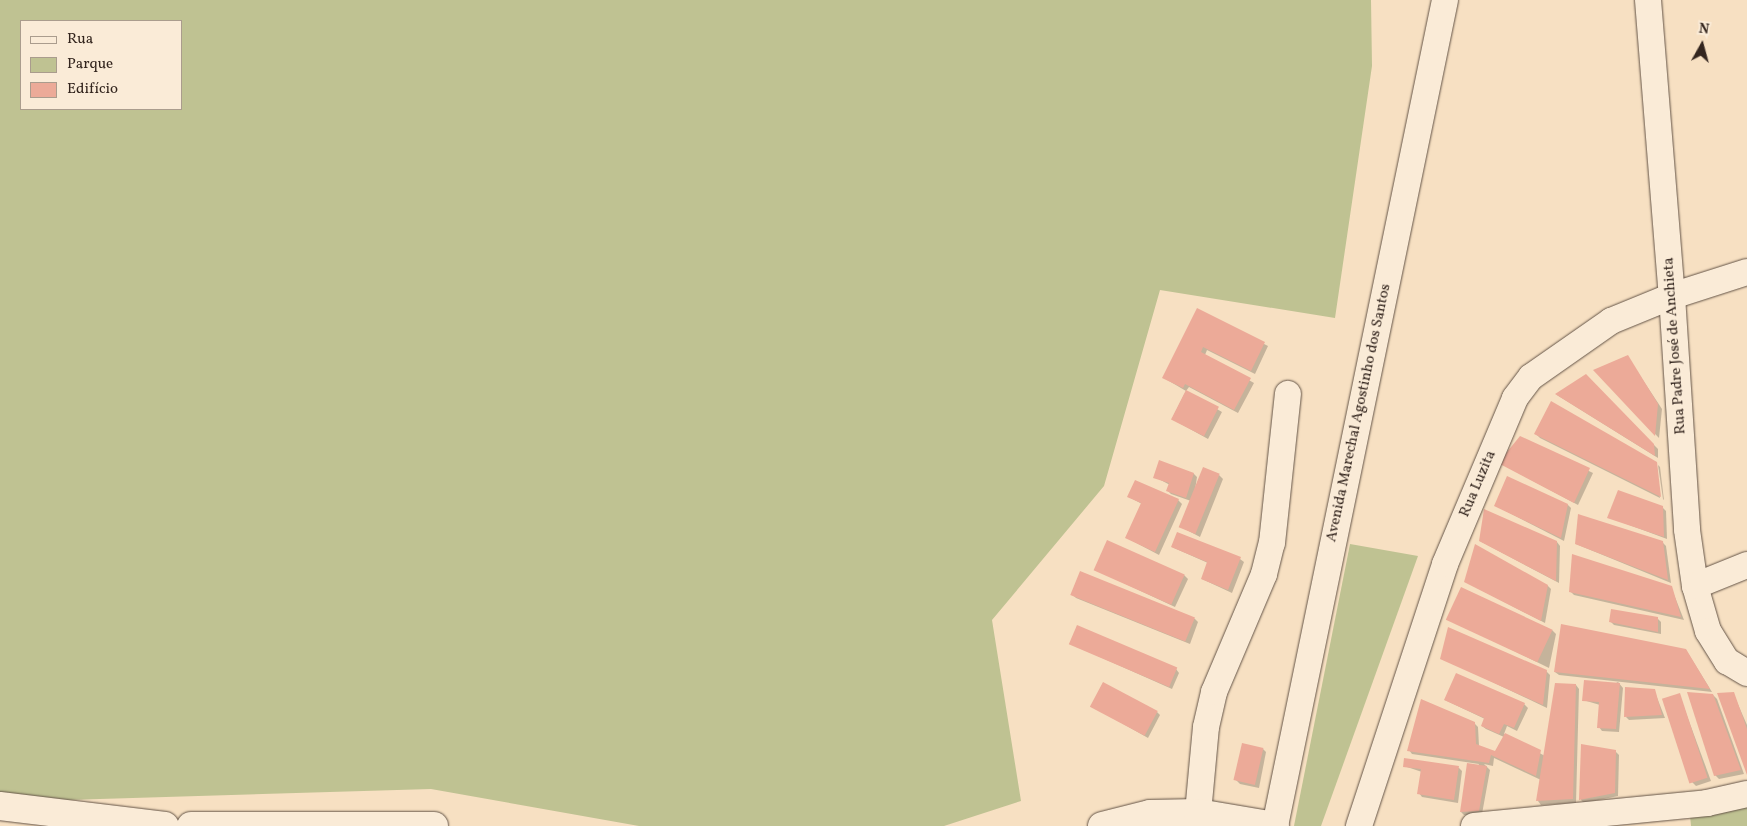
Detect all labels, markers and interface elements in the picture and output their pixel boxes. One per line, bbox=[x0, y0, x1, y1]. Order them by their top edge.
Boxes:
legend bbox=[20, 20, 182, 110]
north arrow bbox=[1677, 20, 1727, 70]
text: N bbox=[1698, 20, 1710, 40]
text: Rua bbox=[67, 29, 93, 50]
text: Parque bbox=[67, 54, 113, 75]
text: Edifício bbox=[67, 79, 118, 100]
street label: Rua Padre José de Anchieta bbox=[1660, 257, 1690, 435]
street label: Avenida Marechal Agostinho dos Santos bbox=[1323, 282, 1395, 544]
street label: Rua Luzita bbox=[1456, 448, 1500, 520]

